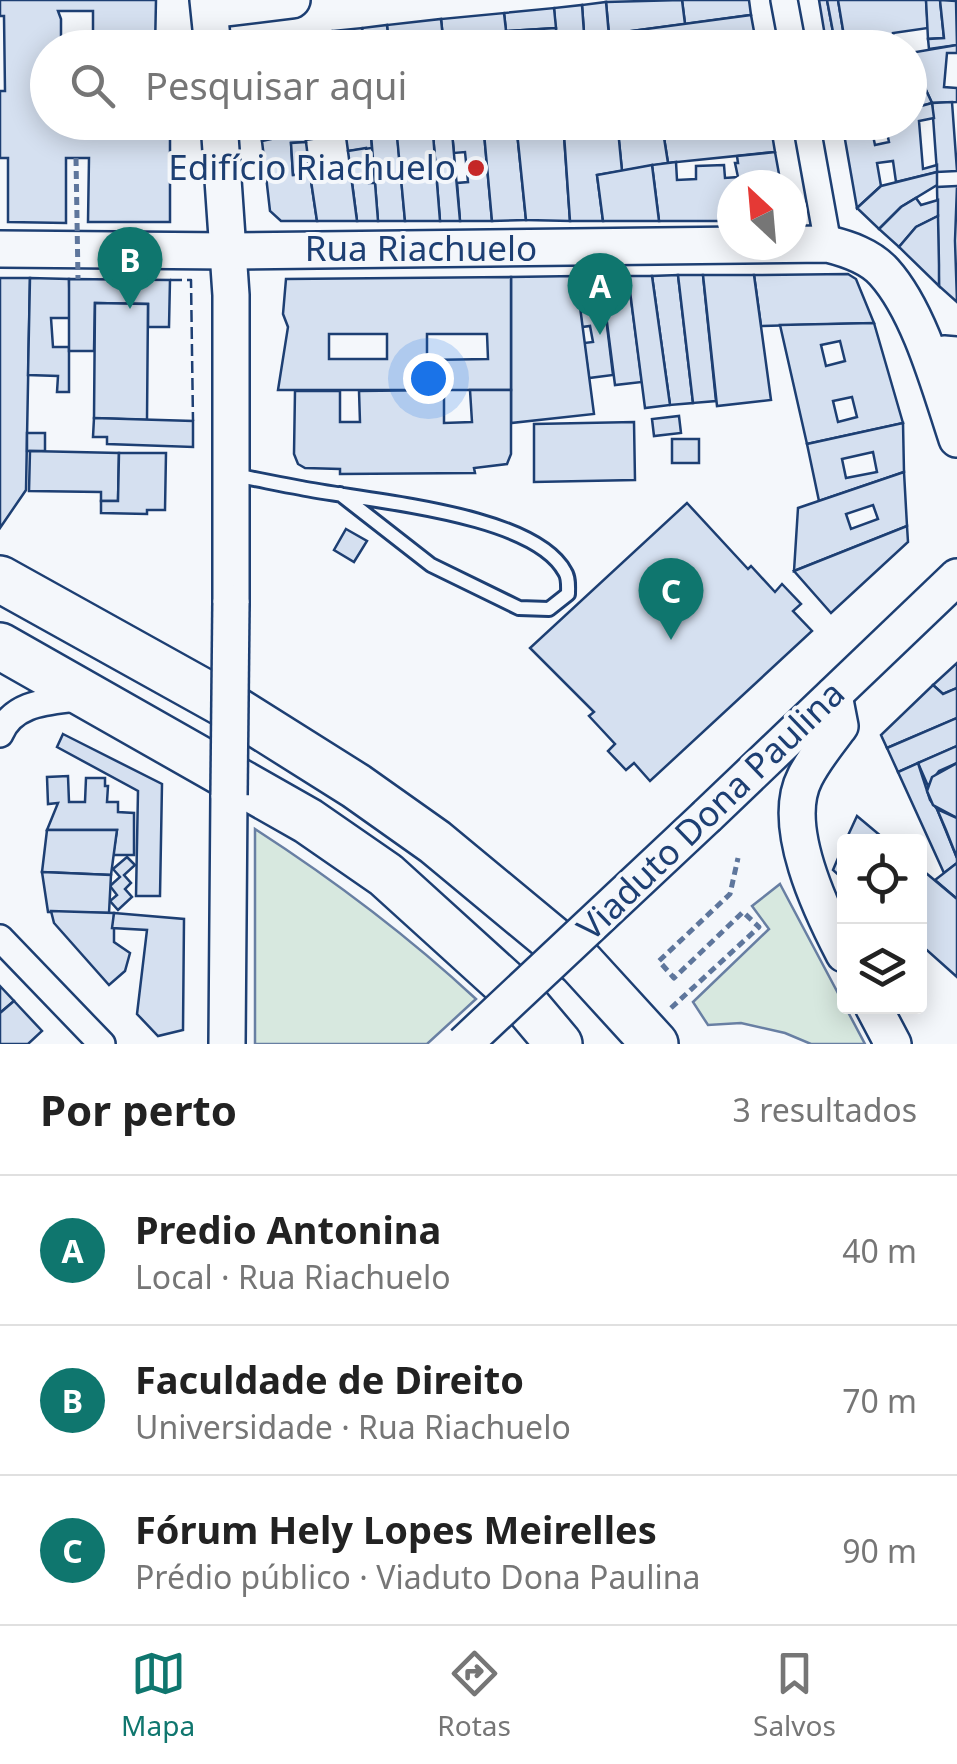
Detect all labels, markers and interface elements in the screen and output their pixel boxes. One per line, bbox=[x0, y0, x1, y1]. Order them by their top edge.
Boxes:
search box bbox=[30, 30, 927, 140]
icon: search bbox=[65, 58, 120, 113]
text: Pesquisar aqui bbox=[145, 59, 407, 111]
place label: Edifício Riachuelo bbox=[168, 143, 456, 190]
marker: Edifício Riachuelo bbox=[465, 157, 487, 179]
north arrow bbox=[717, 170, 807, 260]
street label: Rua Riachuelo bbox=[305, 224, 537, 271]
pin: B bbox=[98, 226, 162, 309]
pin: A bbox=[568, 252, 632, 335]
your location bbox=[403, 353, 454, 404]
pin: C bbox=[638, 558, 704, 640]
street label: Viaduto Dona Paulina bbox=[566, 670, 854, 950]
map controls bbox=[837, 834, 927, 1014]
button: locate bbox=[837, 834, 927, 924]
button: layers bbox=[837, 924, 927, 1014]
text: Por perto bbox=[40, 1081, 237, 1138]
text: 3 resultados bbox=[733, 1088, 917, 1131]
text: Predio Antonina bbox=[135, 1203, 441, 1255]
text: A bbox=[61, 1229, 84, 1272]
text: 40 m bbox=[842, 1229, 917, 1272]
text: Local · Rua Riachuelo bbox=[135, 1255, 451, 1298]
text: Faculdade de Direito bbox=[135, 1353, 524, 1405]
text: B bbox=[62, 1379, 83, 1422]
text: 70 m bbox=[842, 1379, 917, 1422]
text: Universidade · Rua Riachuelo bbox=[135, 1405, 571, 1448]
text: Fórum Hely Lopes Meirelles bbox=[135, 1503, 657, 1555]
text: C bbox=[62, 1529, 83, 1572]
text: 90 m bbox=[842, 1529, 917, 1572]
text: Prédio público · Viaduto Dona Paulina bbox=[135, 1555, 700, 1598]
tab: Mapa bbox=[121, 1646, 195, 1744]
tab: Rotas bbox=[437, 1646, 511, 1744]
tab: Salvos bbox=[753, 1646, 836, 1744]

